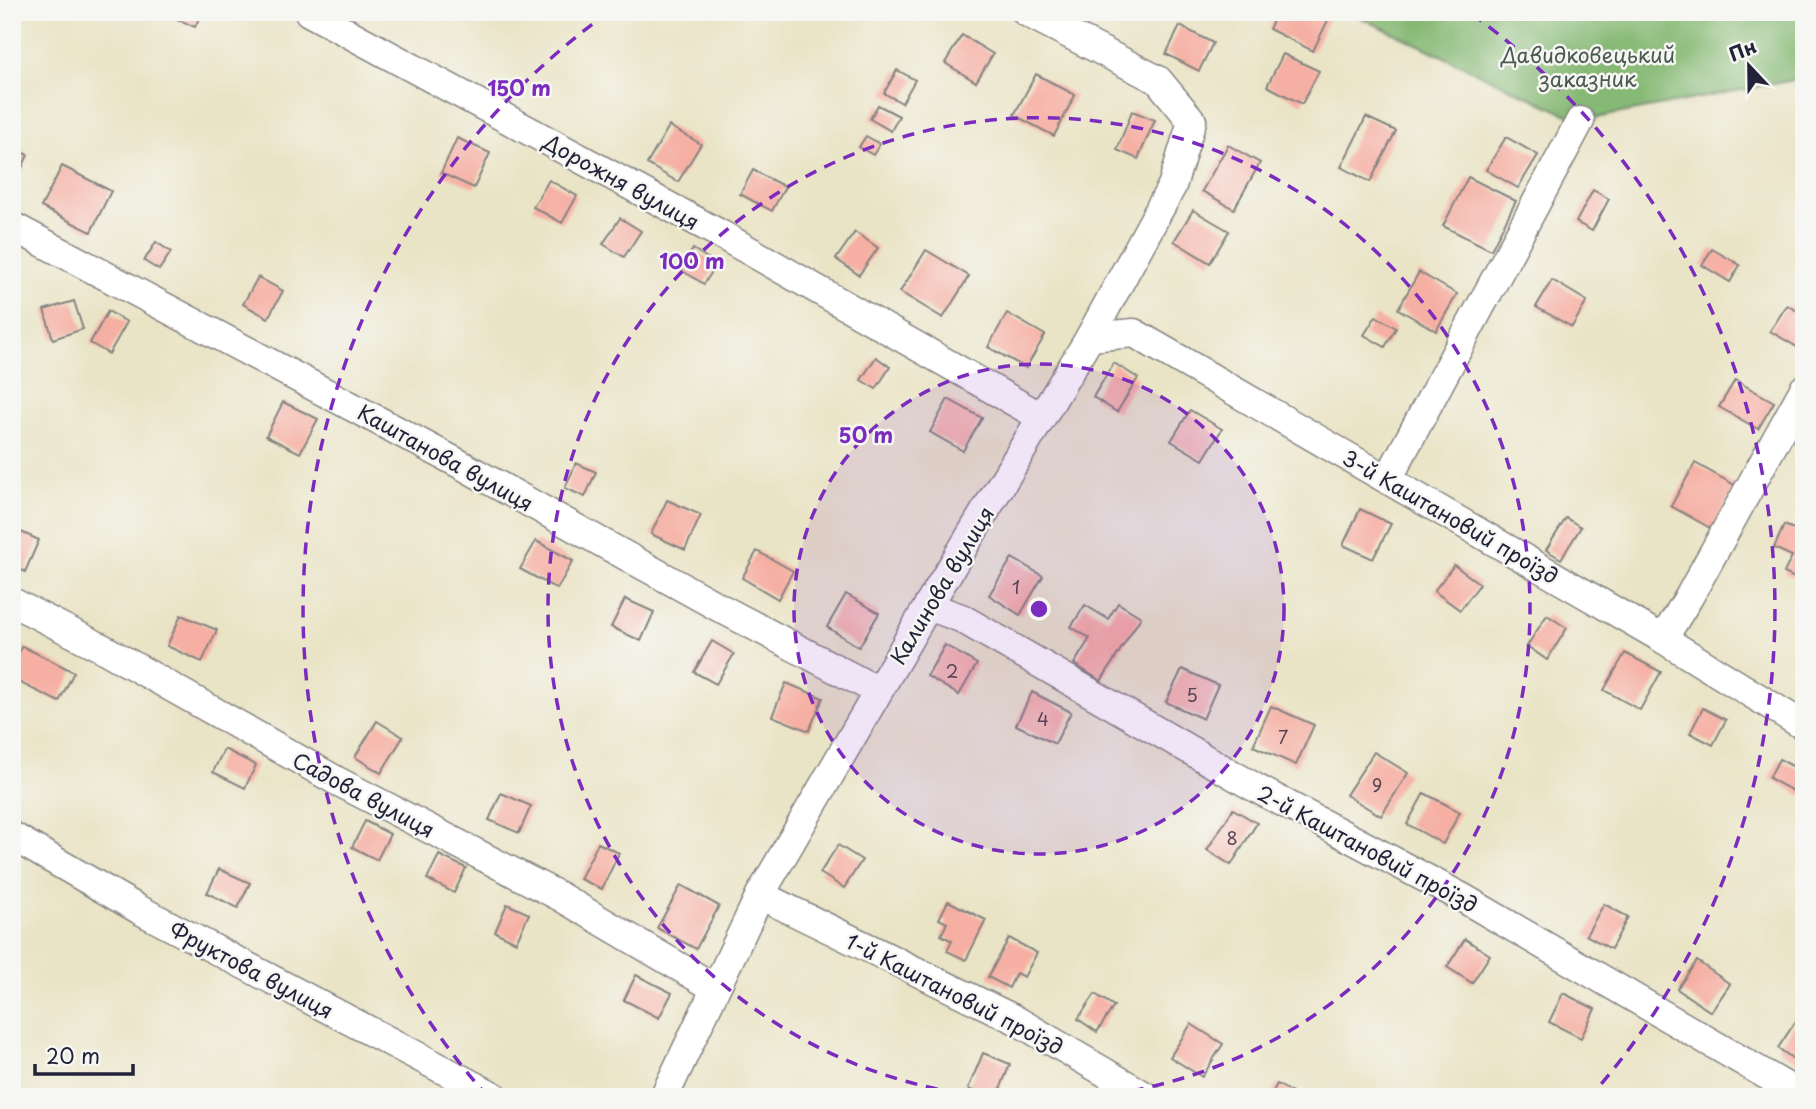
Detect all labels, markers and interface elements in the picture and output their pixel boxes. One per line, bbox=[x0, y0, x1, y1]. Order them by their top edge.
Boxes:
text: Пн bbox=[1724, 31, 1760, 67]
north arrow bbox=[1714, 32, 1784, 102]
park label: Давидковецький заказник bbox=[1500, 38, 1675, 94]
text: 150 m bbox=[487, 71, 551, 103]
street label: Дорожня вулиця bbox=[538, 124, 706, 237]
text: 100 m bbox=[659, 244, 725, 276]
street label: Каштанова вулиця bbox=[352, 395, 540, 519]
text: 50 m bbox=[839, 418, 893, 450]
street label: 3-й Каштановий проїзд bbox=[1337, 441, 1565, 591]
street label: Калинова вулиця bbox=[881, 500, 1001, 670]
house number: 1 bbox=[1012, 573, 1020, 600]
centre of rings bbox=[1027, 597, 1051, 621]
house number: 2 bbox=[946, 657, 958, 684]
house number: 5 bbox=[1186, 681, 1198, 708]
house number: 4 bbox=[1037, 705, 1049, 732]
house number: 7 bbox=[1278, 723, 1288, 750]
street label: Садова вулиця bbox=[287, 743, 441, 845]
house number: 9 bbox=[1372, 771, 1382, 798]
street label: 2-й Каштановий проїзд bbox=[1252, 776, 1484, 920]
house number: 8 bbox=[1226, 824, 1238, 851]
street label: Фруктова вулиця bbox=[164, 912, 340, 1026]
street label: 1-й Каштановий проїзд bbox=[841, 924, 1069, 1062]
scale bar bbox=[35, 1032, 133, 1076]
text: 20 m bbox=[46, 1039, 100, 1071]

